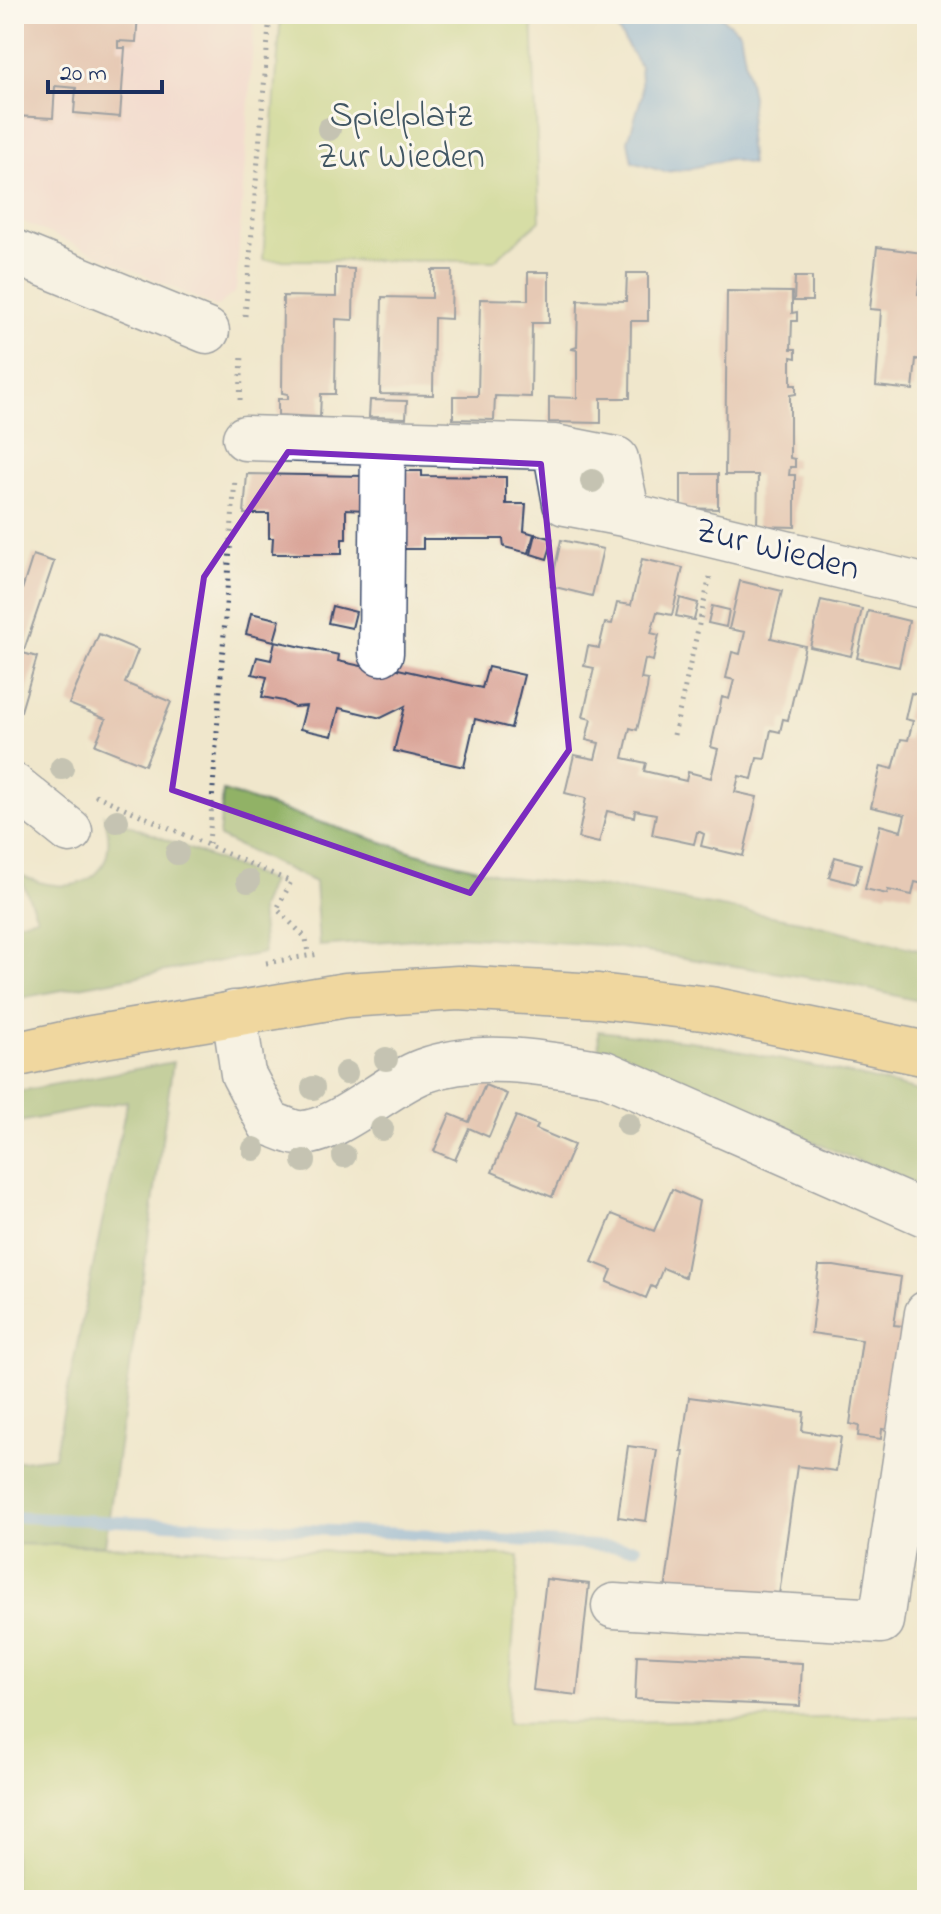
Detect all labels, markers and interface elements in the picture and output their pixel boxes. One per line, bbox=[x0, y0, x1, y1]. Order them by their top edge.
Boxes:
scale bar bbox=[48, 44, 162, 94]
text: 20 m bbox=[60, 57, 107, 92]
park label: Spielplatz Zur Wieden bbox=[317, 91, 485, 185]
street label: Zur Wieden bbox=[689, 505, 865, 597]

